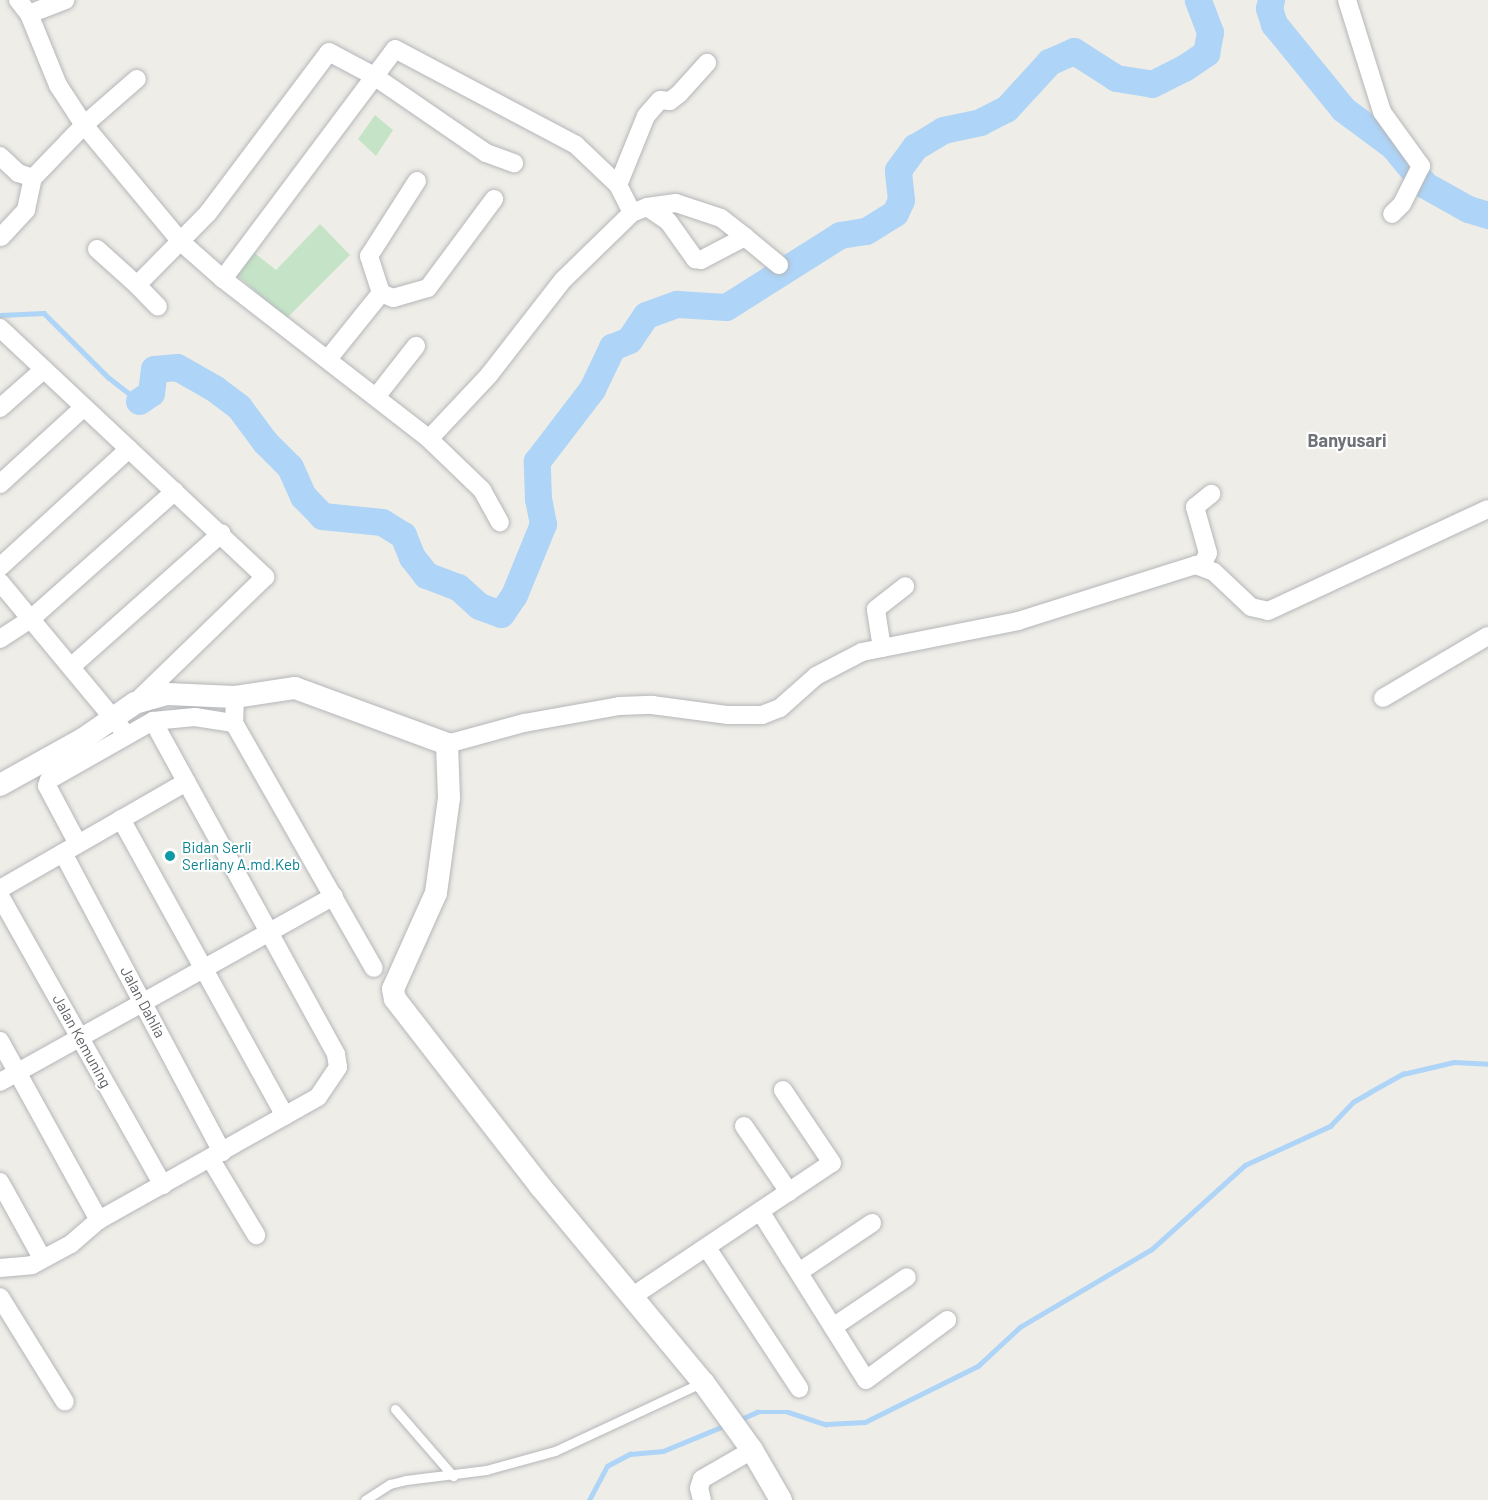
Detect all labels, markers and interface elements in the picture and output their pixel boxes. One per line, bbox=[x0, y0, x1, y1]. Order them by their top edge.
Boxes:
district label: Banyusari bbox=[1308, 429, 1386, 451]
place label: Bidan Serli Serliany A.md.Keb bbox=[182, 838, 300, 873]
marker: Bidan Serli Serliany A.md.Keb bbox=[163, 849, 177, 863]
street label: Jalan Dahlia bbox=[117, 963, 169, 1041]
street label: Jalan Kemuning bbox=[49, 991, 115, 1091]

